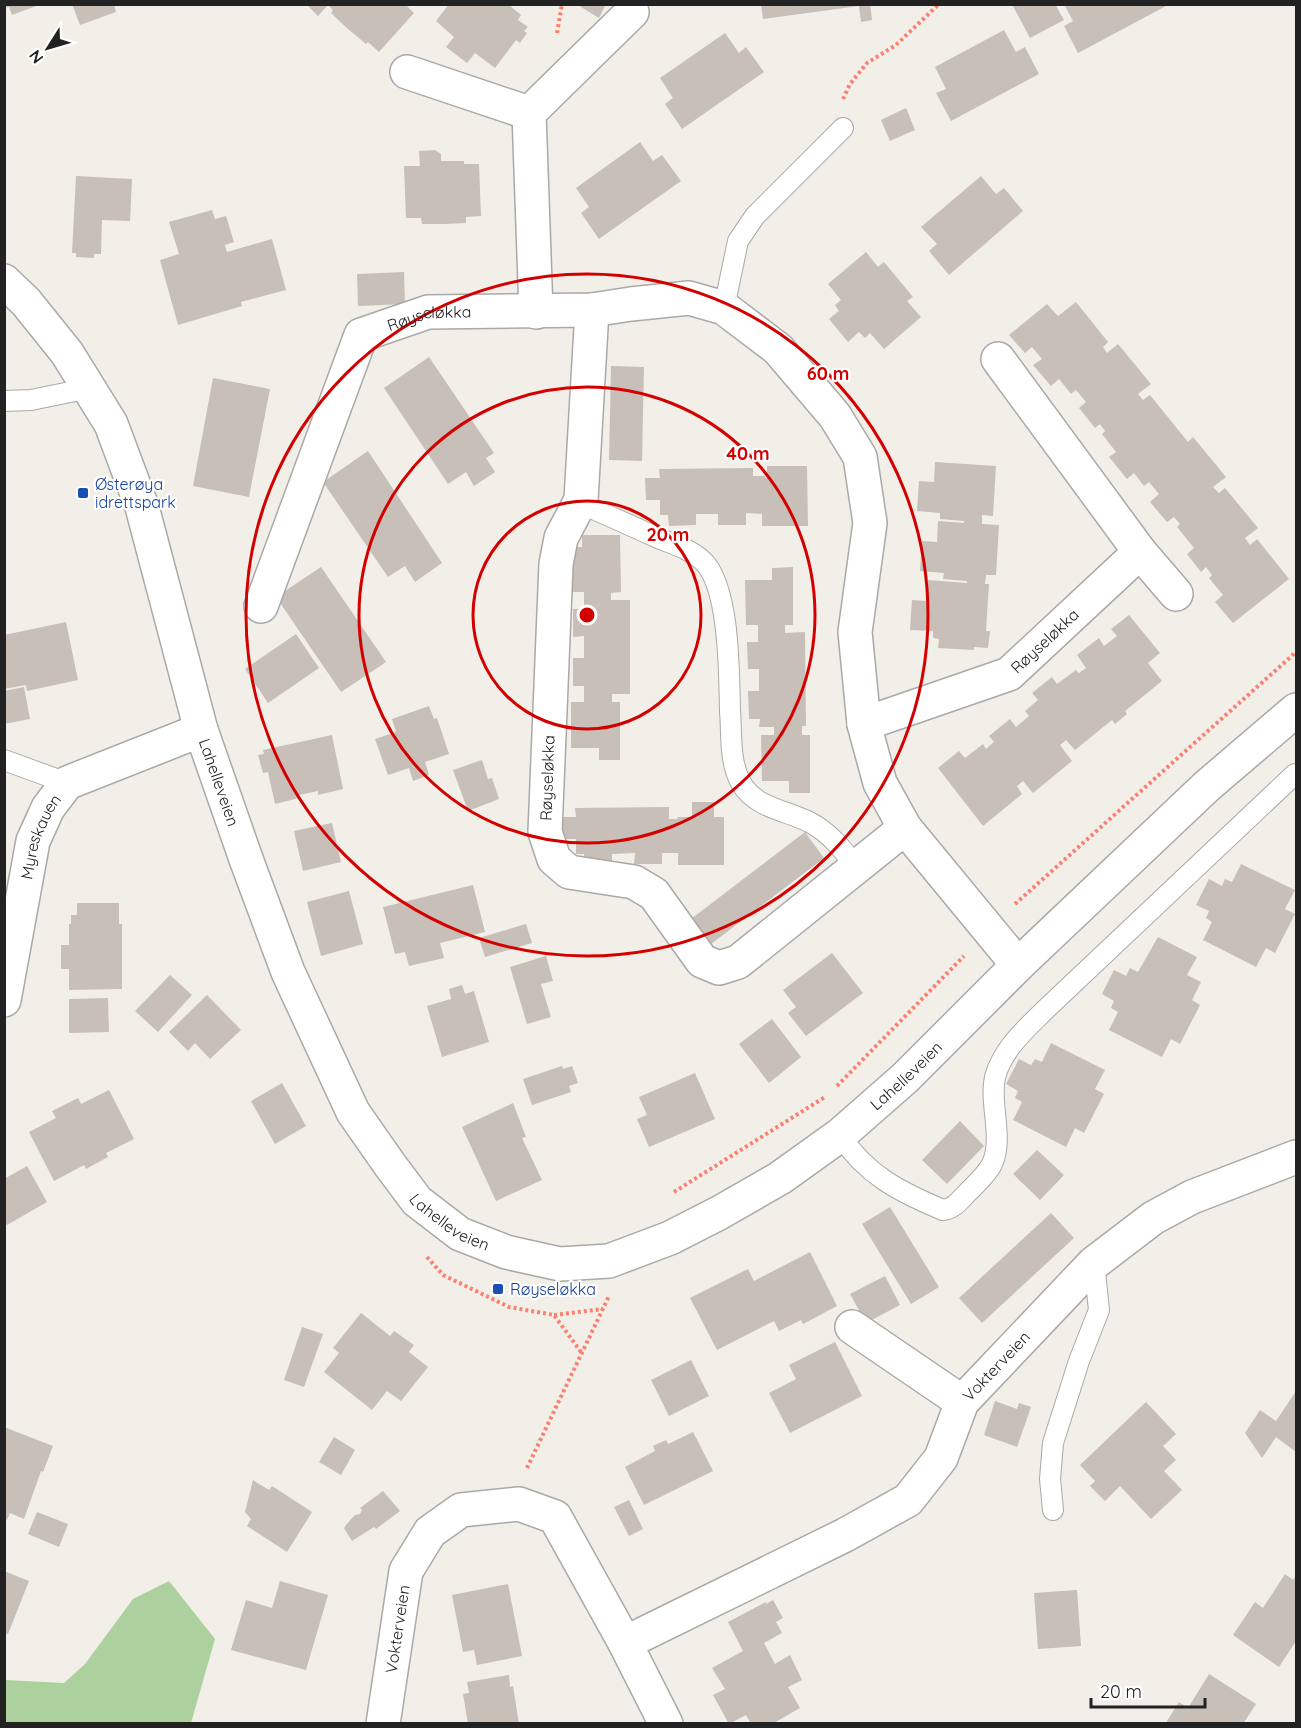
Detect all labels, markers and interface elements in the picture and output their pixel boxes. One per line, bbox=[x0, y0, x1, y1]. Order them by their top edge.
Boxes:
north arrow bbox=[18, 18, 78, 78]
text: N bbox=[24, 46, 48, 68]
street label: Røyseløkka bbox=[384, 301, 471, 335]
text: 60 m bbox=[807, 362, 849, 385]
text: 40 m bbox=[726, 442, 770, 465]
place label: Østerøya idrettspark bbox=[95, 474, 176, 512]
marker: Østerøya idrettspark bbox=[76, 486, 90, 500]
text: 20 m bbox=[647, 523, 689, 546]
street label: Røyseløkka bbox=[1006, 604, 1083, 677]
centre of rings bbox=[577, 605, 597, 625]
street label: Røyseløkka bbox=[536, 735, 558, 821]
street label: Lahelleveien bbox=[195, 736, 244, 829]
street label: Myreskauen bbox=[16, 790, 65, 881]
street label: Lahelleveien bbox=[866, 1037, 946, 1114]
street label: Lahelleveien bbox=[405, 1190, 492, 1255]
place label: Røyseløkka bbox=[510, 1279, 596, 1299]
marker: Røyseløkka bbox=[491, 1282, 505, 1296]
street label: Vokterveien bbox=[958, 1327, 1034, 1405]
street label: Vokterveien bbox=[381, 1584, 414, 1675]
scale bar bbox=[1091, 1671, 1205, 1709]
text: 20 m bbox=[1100, 1680, 1142, 1703]

